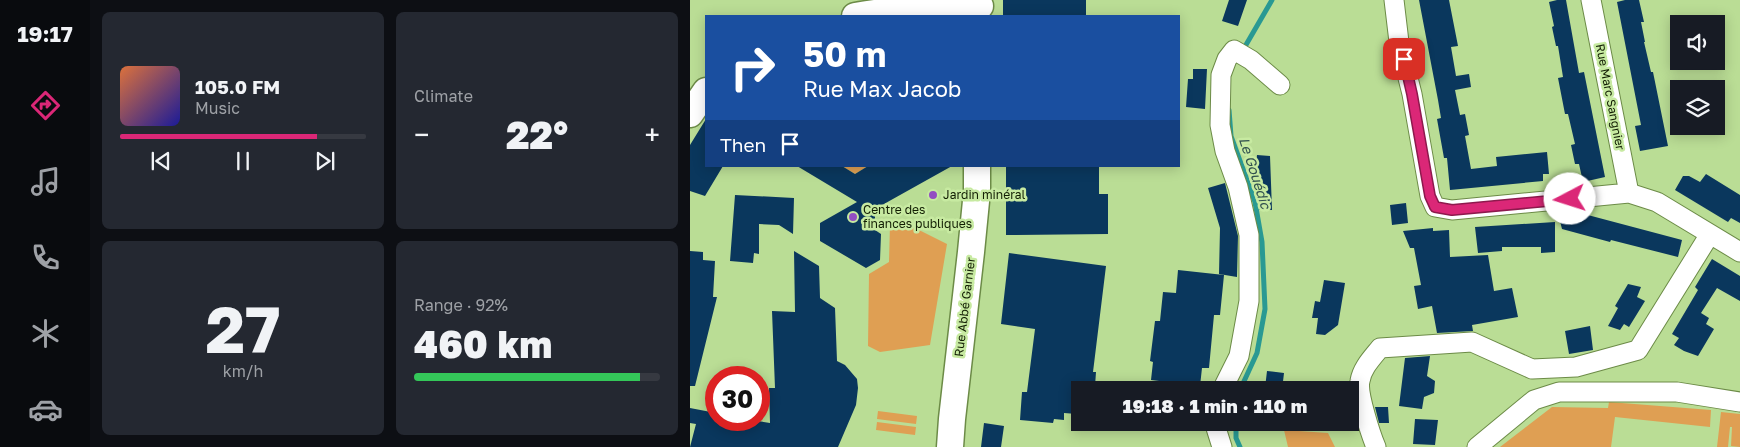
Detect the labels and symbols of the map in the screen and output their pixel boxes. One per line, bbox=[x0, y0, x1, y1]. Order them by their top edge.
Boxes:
pin bbox=[1383, 38, 1425, 80]
street label: Rue Marc Sangnier bbox=[1593, 43, 1628, 152]
water label: Le Gouédic bbox=[1236, 135, 1275, 212]
position arrow bbox=[1543, 172, 1595, 224]
place label: Jardin minéral bbox=[943, 187, 1025, 202]
marker: Jardin minéral bbox=[927, 189, 939, 201]
place label: Centre des finances publiques bbox=[863, 202, 972, 231]
marker: Centre des finances publiques bbox=[847, 211, 859, 223]
street label: Rue Abbé Garnier bbox=[951, 256, 978, 358]
speed limit sign: 30 bbox=[705, 366, 770, 431]

